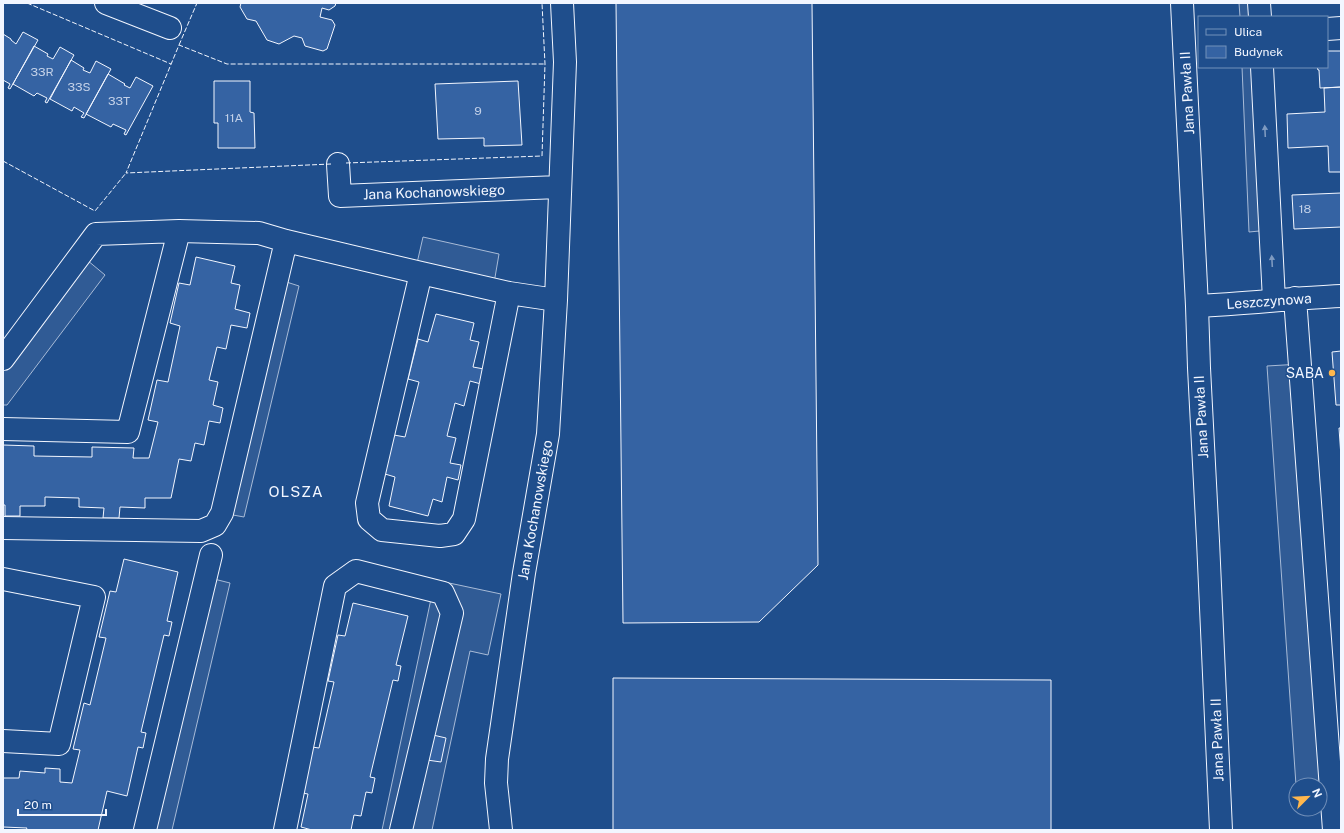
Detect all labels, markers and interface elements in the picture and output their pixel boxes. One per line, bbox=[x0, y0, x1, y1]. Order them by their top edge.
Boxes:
legend bbox=[1198, 16, 1328, 68]
text: Ulica bbox=[1234, 25, 1262, 39]
text: Budynek bbox=[1234, 45, 1283, 59]
street label: Jana Pawła II bbox=[1177, 51, 1197, 135]
house number: 33R bbox=[30, 65, 54, 79]
house number: 33S bbox=[67, 80, 91, 94]
house number: 33T bbox=[108, 94, 130, 108]
house number: 9 bbox=[474, 104, 482, 118]
house number: 11A bbox=[225, 111, 244, 125]
one-way arrow bbox=[1262, 125, 1269, 137]
street label: Jana Kochanowskiego bbox=[363, 182, 505, 202]
house number: 18 bbox=[1299, 202, 1312, 216]
one-way arrow bbox=[1268, 255, 1275, 267]
street label: Leszczynowa bbox=[1226, 290, 1312, 312]
place label: SABA bbox=[1286, 365, 1324, 381]
marker: SABA bbox=[1327, 368, 1337, 378]
street label: Jana Pawła II bbox=[1191, 375, 1211, 459]
street label: Jana Kochanowskiego bbox=[515, 439, 555, 581]
district label: OLSZA bbox=[268, 483, 324, 500]
street label: Jana Pawła II bbox=[1208, 698, 1226, 782]
north arrow bbox=[1288, 777, 1328, 817]
text: N bbox=[1310, 787, 1324, 799]
scale bar bbox=[18, 791, 106, 817]
text: 20 m bbox=[24, 798, 52, 812]

